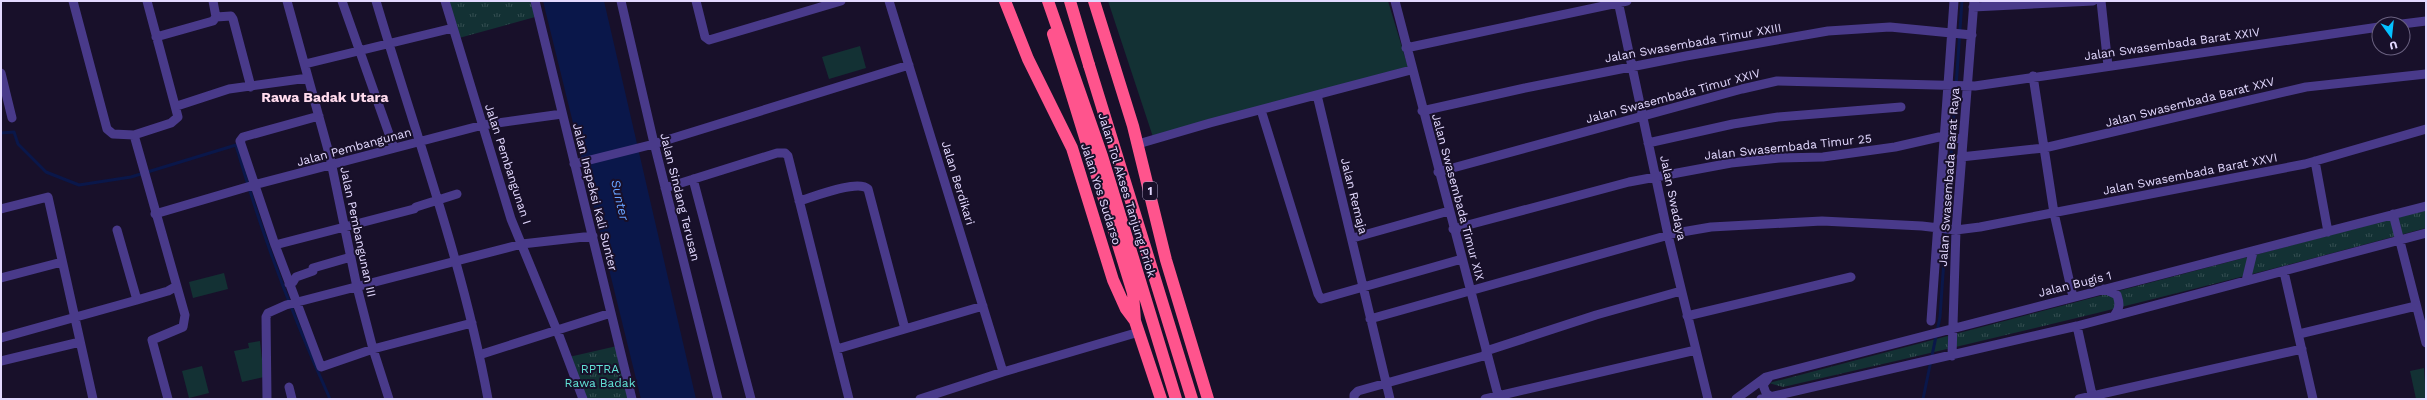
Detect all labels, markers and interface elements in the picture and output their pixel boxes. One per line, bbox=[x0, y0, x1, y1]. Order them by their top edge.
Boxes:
north arrow bbox=[2371, 16, 2411, 56]
street label: Jalan Swasembada Timur XXIII bbox=[1603, 21, 1783, 65]
street label: Jalan Swasembada Barat XXIV bbox=[2083, 25, 2261, 63]
text: U bbox=[2388, 38, 2399, 53]
street label: Jalan Swasembada Timur XXIV bbox=[1584, 66, 1762, 126]
street label: Jalan Swasembada Barat XXV bbox=[2104, 74, 2276, 130]
street label: Jalan Swasembada Barat Raya bbox=[1936, 87, 1962, 267]
district label: Rawa Badak Utara bbox=[261, 89, 390, 105]
street label: Jalan Pembangunan I bbox=[482, 102, 534, 226]
street label: Jalan Tol Akses Tanjung Priok bbox=[1095, 111, 1159, 279]
street label: Jalan Swasembada Timur XIX bbox=[1429, 112, 1487, 282]
street label: Jalan Inspeksi Kali Sunter bbox=[570, 122, 620, 272]
street label: Jalan Pembangunan bbox=[295, 125, 413, 169]
street label: Jalan Swasembada Timur 25 bbox=[1704, 131, 1872, 163]
street label: Jalan Sindang Terusan bbox=[657, 132, 703, 262]
street label: Jalan Berdikari bbox=[939, 139, 977, 227]
street label: Jalan Yos Sudarso bbox=[1078, 141, 1124, 247]
street label: Jalan Swasembada Barat XXVI bbox=[2102, 150, 2278, 198]
street label: Jalan Swadaya bbox=[1657, 154, 1689, 242]
street label: Jalan Remaja bbox=[1338, 156, 1370, 236]
street label: Jalan Pembangunan III bbox=[337, 166, 379, 298]
water label: Sunter bbox=[608, 178, 632, 222]
road number: 1 bbox=[1143, 182, 1157, 200]
street label: Jalan Bugis 1 bbox=[2037, 268, 2113, 300]
park label: RPTRA Rawa Badak bbox=[565, 362, 636, 390]

